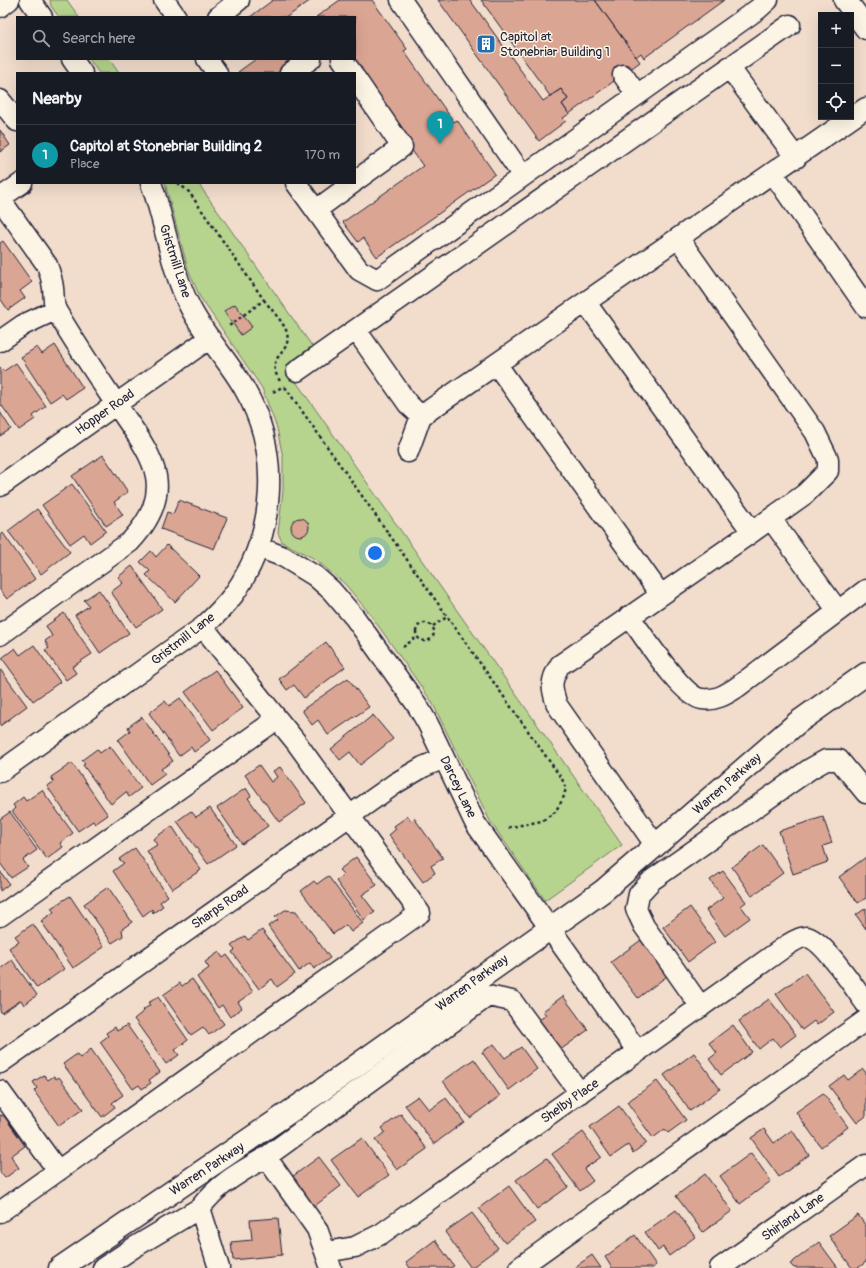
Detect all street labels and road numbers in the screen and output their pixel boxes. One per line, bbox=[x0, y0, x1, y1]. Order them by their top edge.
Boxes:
street label: Gristmill Lane bbox=[156, 222, 195, 300]
street label: Hopper Road bbox=[72, 386, 138, 438]
street label: Gristmill Lane bbox=[148, 609, 218, 669]
street label: Warren Parkway bbox=[689, 750, 765, 818]
street label: Darcey Lane bbox=[436, 753, 480, 821]
street label: Sharps Road bbox=[188, 882, 252, 932]
street label: Warren Parkway bbox=[433, 951, 512, 1015]
street label: Shelby Place bbox=[538, 1075, 603, 1127]
street label: Warren Parkway bbox=[167, 1139, 248, 1199]
street label: Shirland Lane bbox=[759, 1189, 828, 1244]

